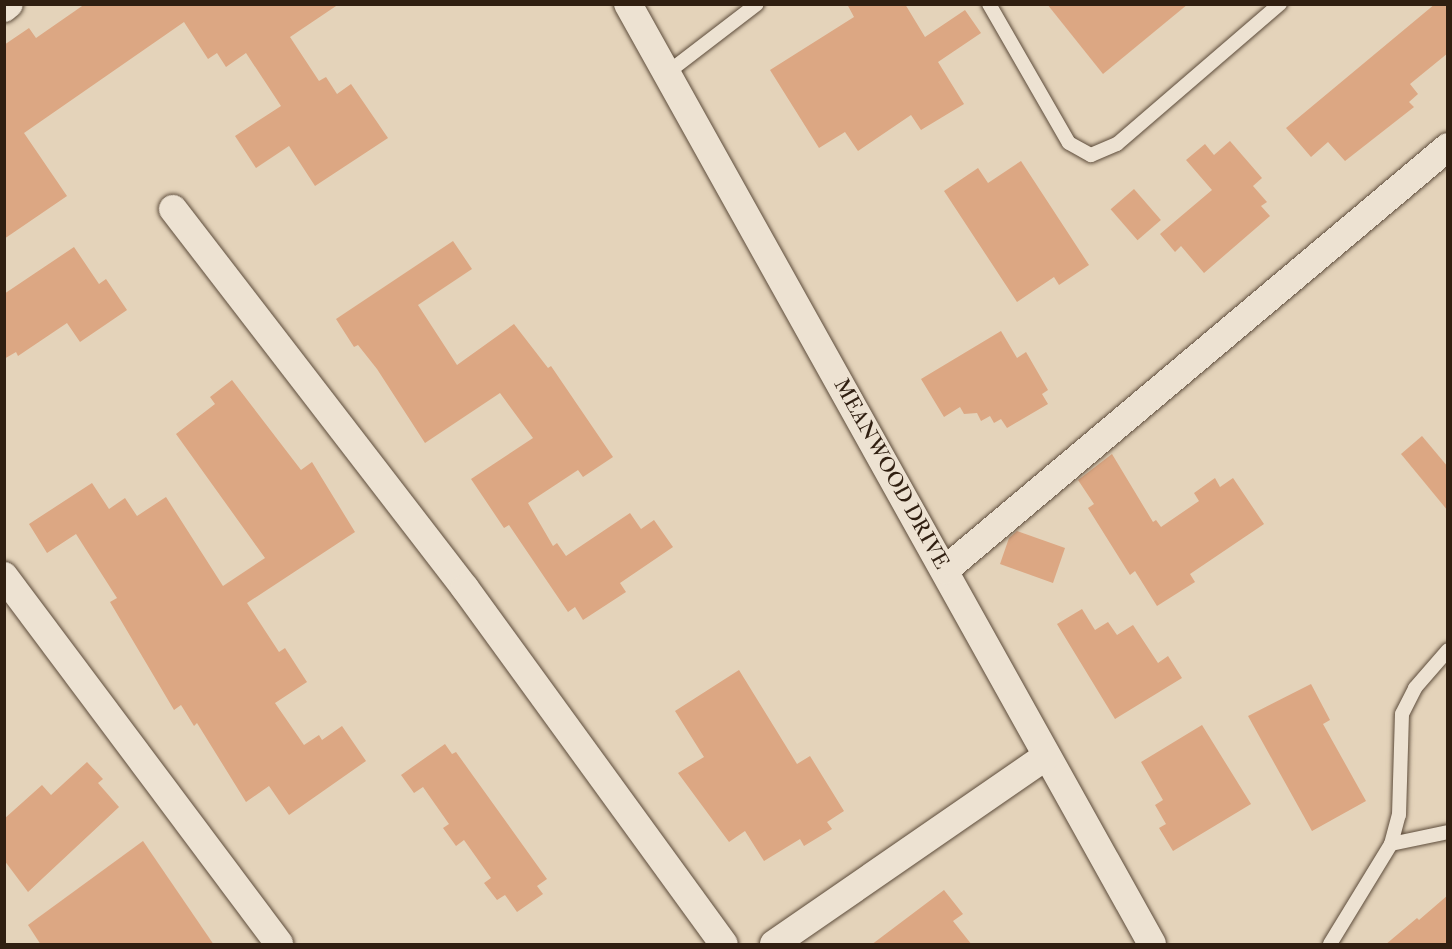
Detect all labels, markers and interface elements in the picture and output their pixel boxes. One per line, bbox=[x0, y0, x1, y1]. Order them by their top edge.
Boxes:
street label: MEANWOOD DRIVE bbox=[828, 374, 954, 574]

